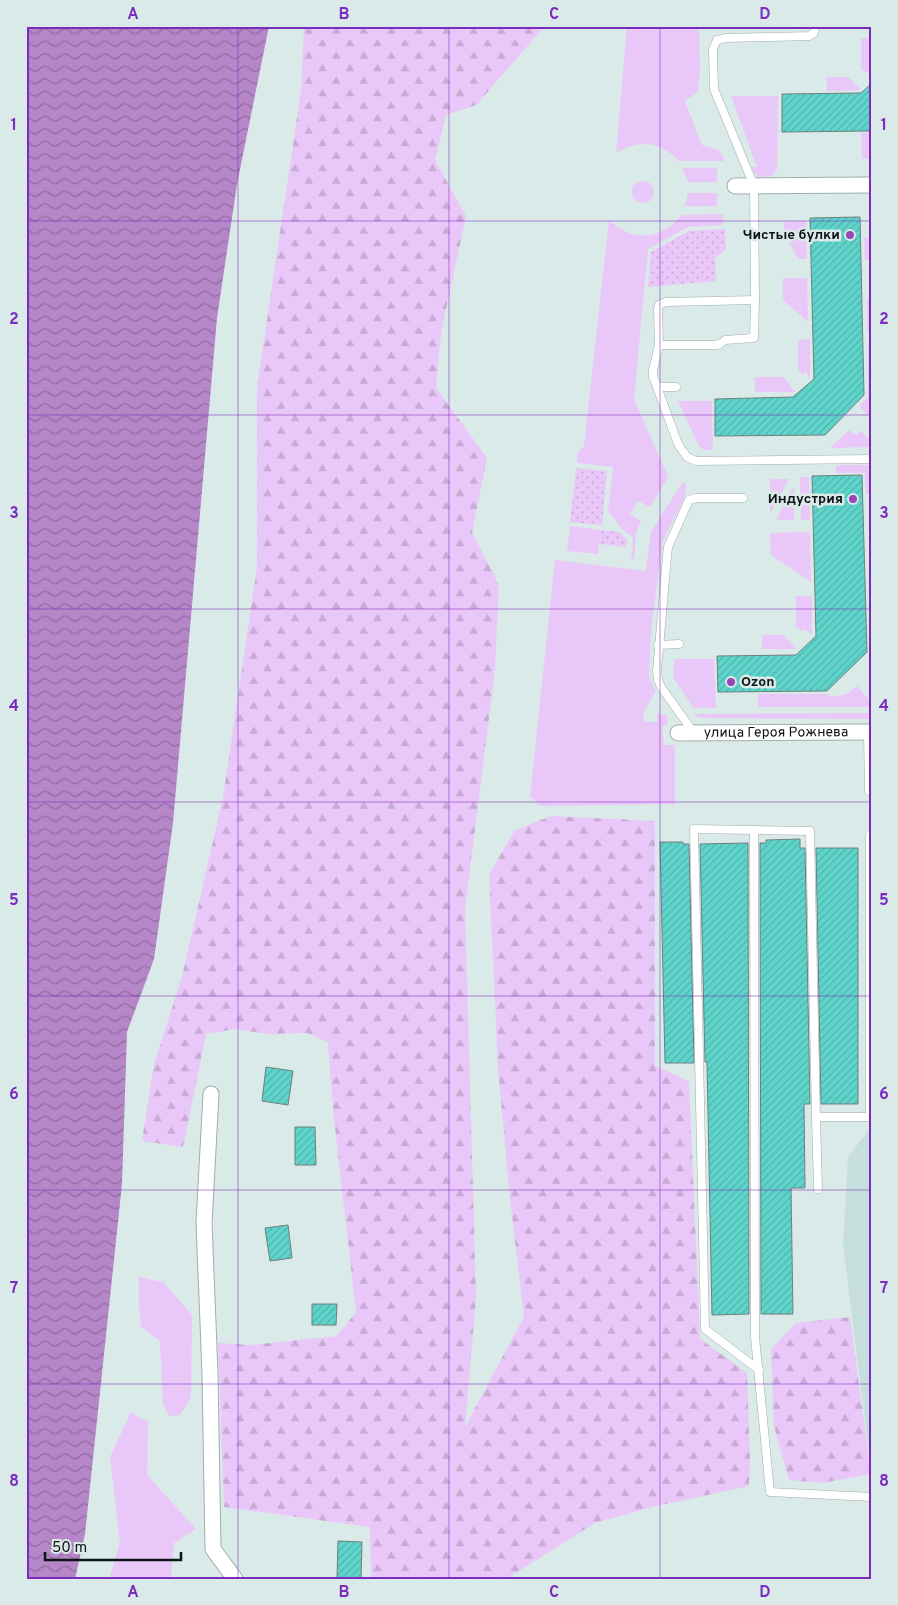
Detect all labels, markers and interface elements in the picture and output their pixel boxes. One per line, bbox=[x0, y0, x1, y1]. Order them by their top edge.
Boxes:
text: A bbox=[127, 5, 139, 25]
text: B bbox=[338, 5, 350, 25]
text: C bbox=[549, 5, 559, 25]
text: D bbox=[759, 5, 771, 25]
text: 1 bbox=[11, 116, 17, 136]
text: 1 bbox=[881, 116, 887, 136]
place label: Чистые булки bbox=[743, 227, 840, 244]
marker: Чистые булки bbox=[844, 229, 856, 241]
text: 2 bbox=[9, 310, 19, 330]
text: 2 bbox=[879, 310, 889, 330]
place label: Индустрия bbox=[768, 491, 843, 508]
marker: Индустрия bbox=[847, 493, 859, 505]
text: 3 bbox=[9, 504, 19, 524]
text: 3 bbox=[879, 504, 889, 524]
place label: Ozon bbox=[741, 674, 774, 691]
marker: Ozon bbox=[725, 676, 737, 688]
text: 4 bbox=[9, 697, 19, 717]
text: 4 bbox=[879, 697, 889, 717]
street label: улица Героя Рожнева bbox=[704, 724, 848, 741]
text: 5 bbox=[9, 891, 19, 911]
text: 5 bbox=[879, 891, 889, 911]
text: 6 bbox=[9, 1085, 19, 1105]
text: 6 bbox=[879, 1085, 889, 1105]
text: 7 bbox=[10, 1279, 18, 1299]
text: 7 bbox=[880, 1279, 888, 1299]
text: 8 bbox=[9, 1472, 19, 1492]
text: 8 bbox=[879, 1472, 889, 1492]
scale bar bbox=[45, 1530, 181, 1562]
text: 50 m bbox=[52, 1539, 87, 1558]
text: A bbox=[127, 1583, 139, 1603]
text: B bbox=[338, 1583, 350, 1603]
text: C bbox=[549, 1583, 559, 1603]
text: D bbox=[759, 1583, 771, 1603]

